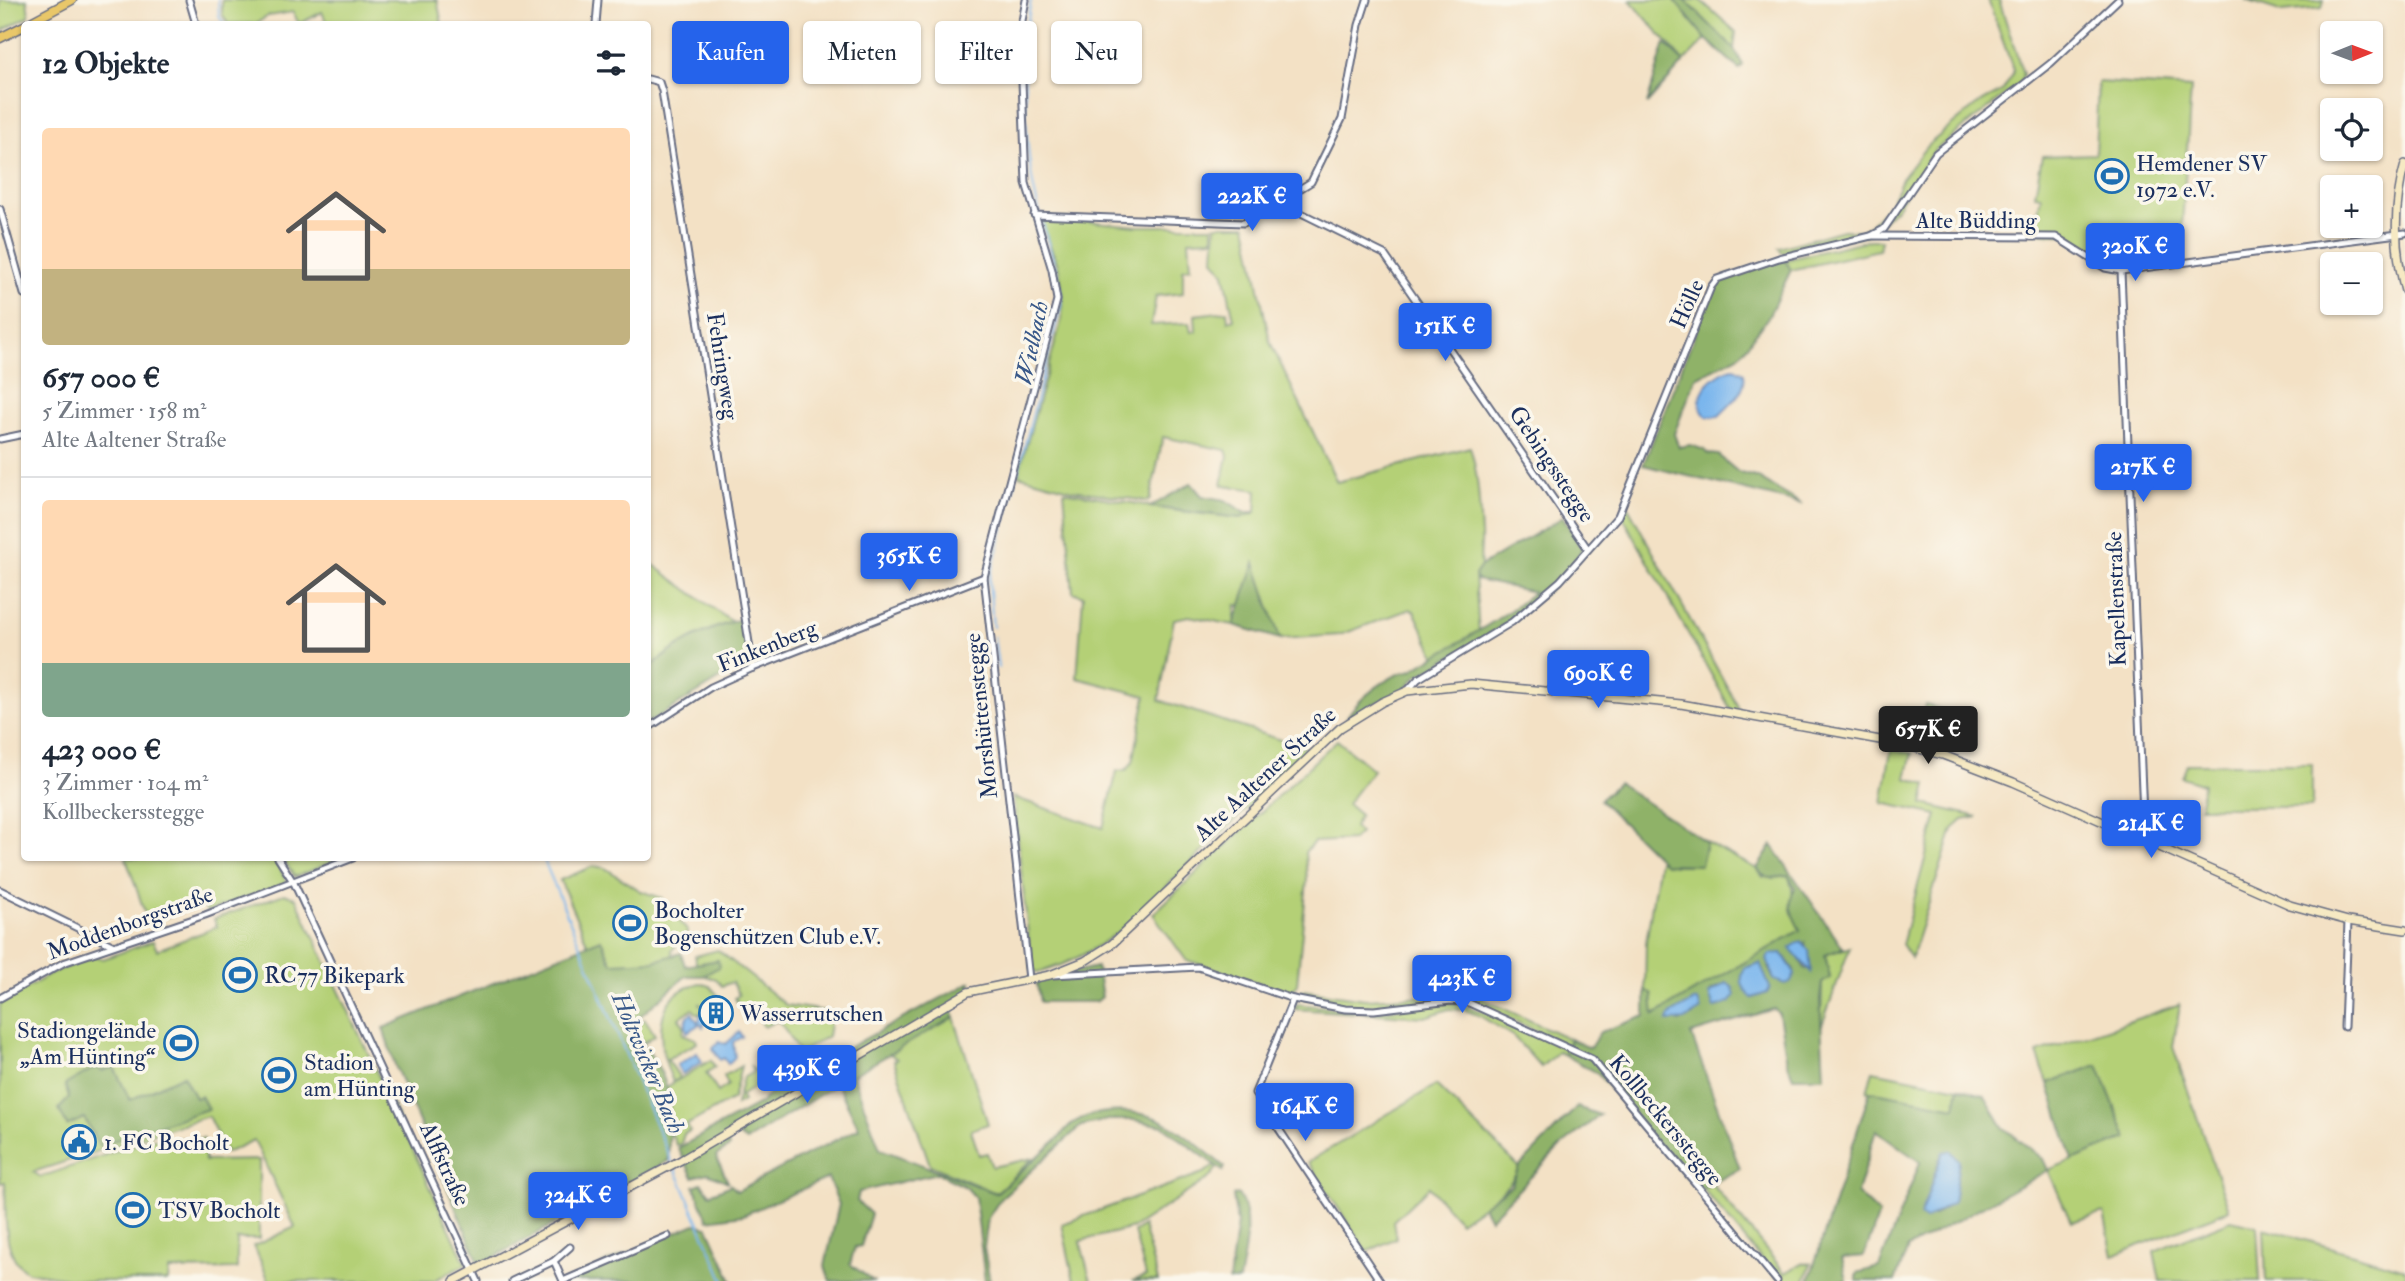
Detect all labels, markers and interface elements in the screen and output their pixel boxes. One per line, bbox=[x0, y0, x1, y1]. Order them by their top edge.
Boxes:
chip: Kaufen bbox=[672, 21, 789, 84]
chip: Mieten bbox=[803, 21, 921, 84]
chip: Filter bbox=[935, 21, 1037, 84]
chip: Neu bbox=[1051, 21, 1142, 84]
north arrow bbox=[2320, 21, 2384, 84]
map controls bbox=[2320, 21, 2383, 315]
icon: filters bbox=[592, 44, 630, 82]
text: 12 Objekte bbox=[42, 45, 169, 82]
button: locate bbox=[2320, 98, 2383, 161]
place label: Hemdener SV 1972 e.V. bbox=[2136, 149, 2268, 204]
sports icon: Hemdener SV 1972 e.V. bbox=[2093, 157, 2131, 195]
icon: home bbox=[273, 173, 399, 299]
pin: 222K € bbox=[1195, 174, 1309, 233]
button: + bbox=[2320, 175, 2383, 238]
text: 222K € bbox=[1217, 181, 1287, 210]
street label: Alte Büdding bbox=[1914, 206, 2037, 235]
pin: 320K € bbox=[2078, 224, 2192, 283]
text: 320K € bbox=[2102, 231, 2168, 260]
button: − bbox=[2320, 252, 2383, 315]
street label: Hölle bbox=[1663, 275, 1711, 333]
water label: Wielbach bbox=[1008, 298, 1056, 388]
pin: 151K € bbox=[1388, 304, 1502, 363]
street label: Fehringweg bbox=[700, 310, 746, 422]
text: 151K € bbox=[1415, 311, 1475, 340]
text: 657 000 € bbox=[42, 359, 160, 396]
text: 5 Zimmer · 158 m² bbox=[42, 396, 207, 425]
street label: Gebingsstegge bbox=[1502, 400, 1602, 528]
text: Alte Aaltener Straße bbox=[42, 425, 226, 454]
pin: 217K € bbox=[2086, 444, 2200, 504]
text: 217K € bbox=[2111, 452, 2175, 481]
street label: Kapellenstraße bbox=[2099, 530, 2134, 667]
pin: 365K € bbox=[852, 534, 966, 593]
text: 365K € bbox=[877, 541, 941, 570]
icon: home bbox=[273, 545, 399, 671]
street label: Finkenberg bbox=[713, 613, 822, 679]
street label: Morshüttenstegge bbox=[958, 631, 1004, 800]
pin: 690K € bbox=[1541, 650, 1655, 710]
text: 690K € bbox=[1563, 658, 1633, 687]
street label: Alte Aaltener Straße bbox=[1187, 700, 1343, 848]
pin: 657K € bbox=[1871, 706, 1985, 766]
text: 657K € bbox=[1895, 714, 1961, 743]
text: 423 000 € bbox=[42, 731, 161, 768]
text: 3 Zimmer · 104 m² bbox=[42, 768, 208, 797]
text: Kollbeckersstegge bbox=[42, 797, 204, 826]
pin: 214K € bbox=[2094, 800, 2208, 860]
text: 214K € bbox=[2118, 808, 2184, 837]
street label: Moddenborgstraße bbox=[43, 879, 217, 966]
place label: Bocholter Bogenschützen Club e.V. bbox=[654, 896, 881, 951]
sports icon: Bocholter Bogenschützen Club e.V. bbox=[611, 904, 649, 942]
sports icon: RC77 Bikepark bbox=[221, 956, 259, 994]
pin: 423K € bbox=[1405, 956, 1519, 1015]
place label: RC77 Bikepark bbox=[264, 961, 405, 991]
text: 423K € bbox=[1428, 963, 1496, 992]
water label: Holtwicker Bach bbox=[604, 986, 692, 1139]
building icon: Wasserrutschen bbox=[697, 994, 735, 1032]
place label: Wasserrutschen bbox=[739, 999, 883, 1028]
place label: Stadiongelände „Am Hünting“ bbox=[17, 1016, 156, 1071]
sports icon: Stadiongelände „Am Hünting“ bbox=[162, 1024, 200, 1062]
pin: 439K € bbox=[750, 1046, 864, 1105]
place label: Stadion am Hünting bbox=[304, 1048, 416, 1103]
street label: Kollbeckersstegge bbox=[1603, 1048, 1730, 1192]
text: 439K € bbox=[773, 1053, 841, 1082]
sports icon: Stadion am Hünting bbox=[260, 1056, 298, 1094]
pin: 164K € bbox=[1248, 1084, 1362, 1143]
text: 164K € bbox=[1272, 1091, 1338, 1120]
street label: Alffstraße bbox=[413, 1117, 477, 1211]
public building icon: 1. FC Bocholt bbox=[60, 1123, 98, 1161]
place label: 1. FC Bocholt bbox=[104, 1128, 229, 1157]
pin: 324K € bbox=[521, 1172, 635, 1232]
text: 324K € bbox=[544, 1180, 612, 1209]
sports icon: TSV Bocholt bbox=[114, 1191, 152, 1229]
place label: TSV Bocholt bbox=[158, 1196, 281, 1225]

